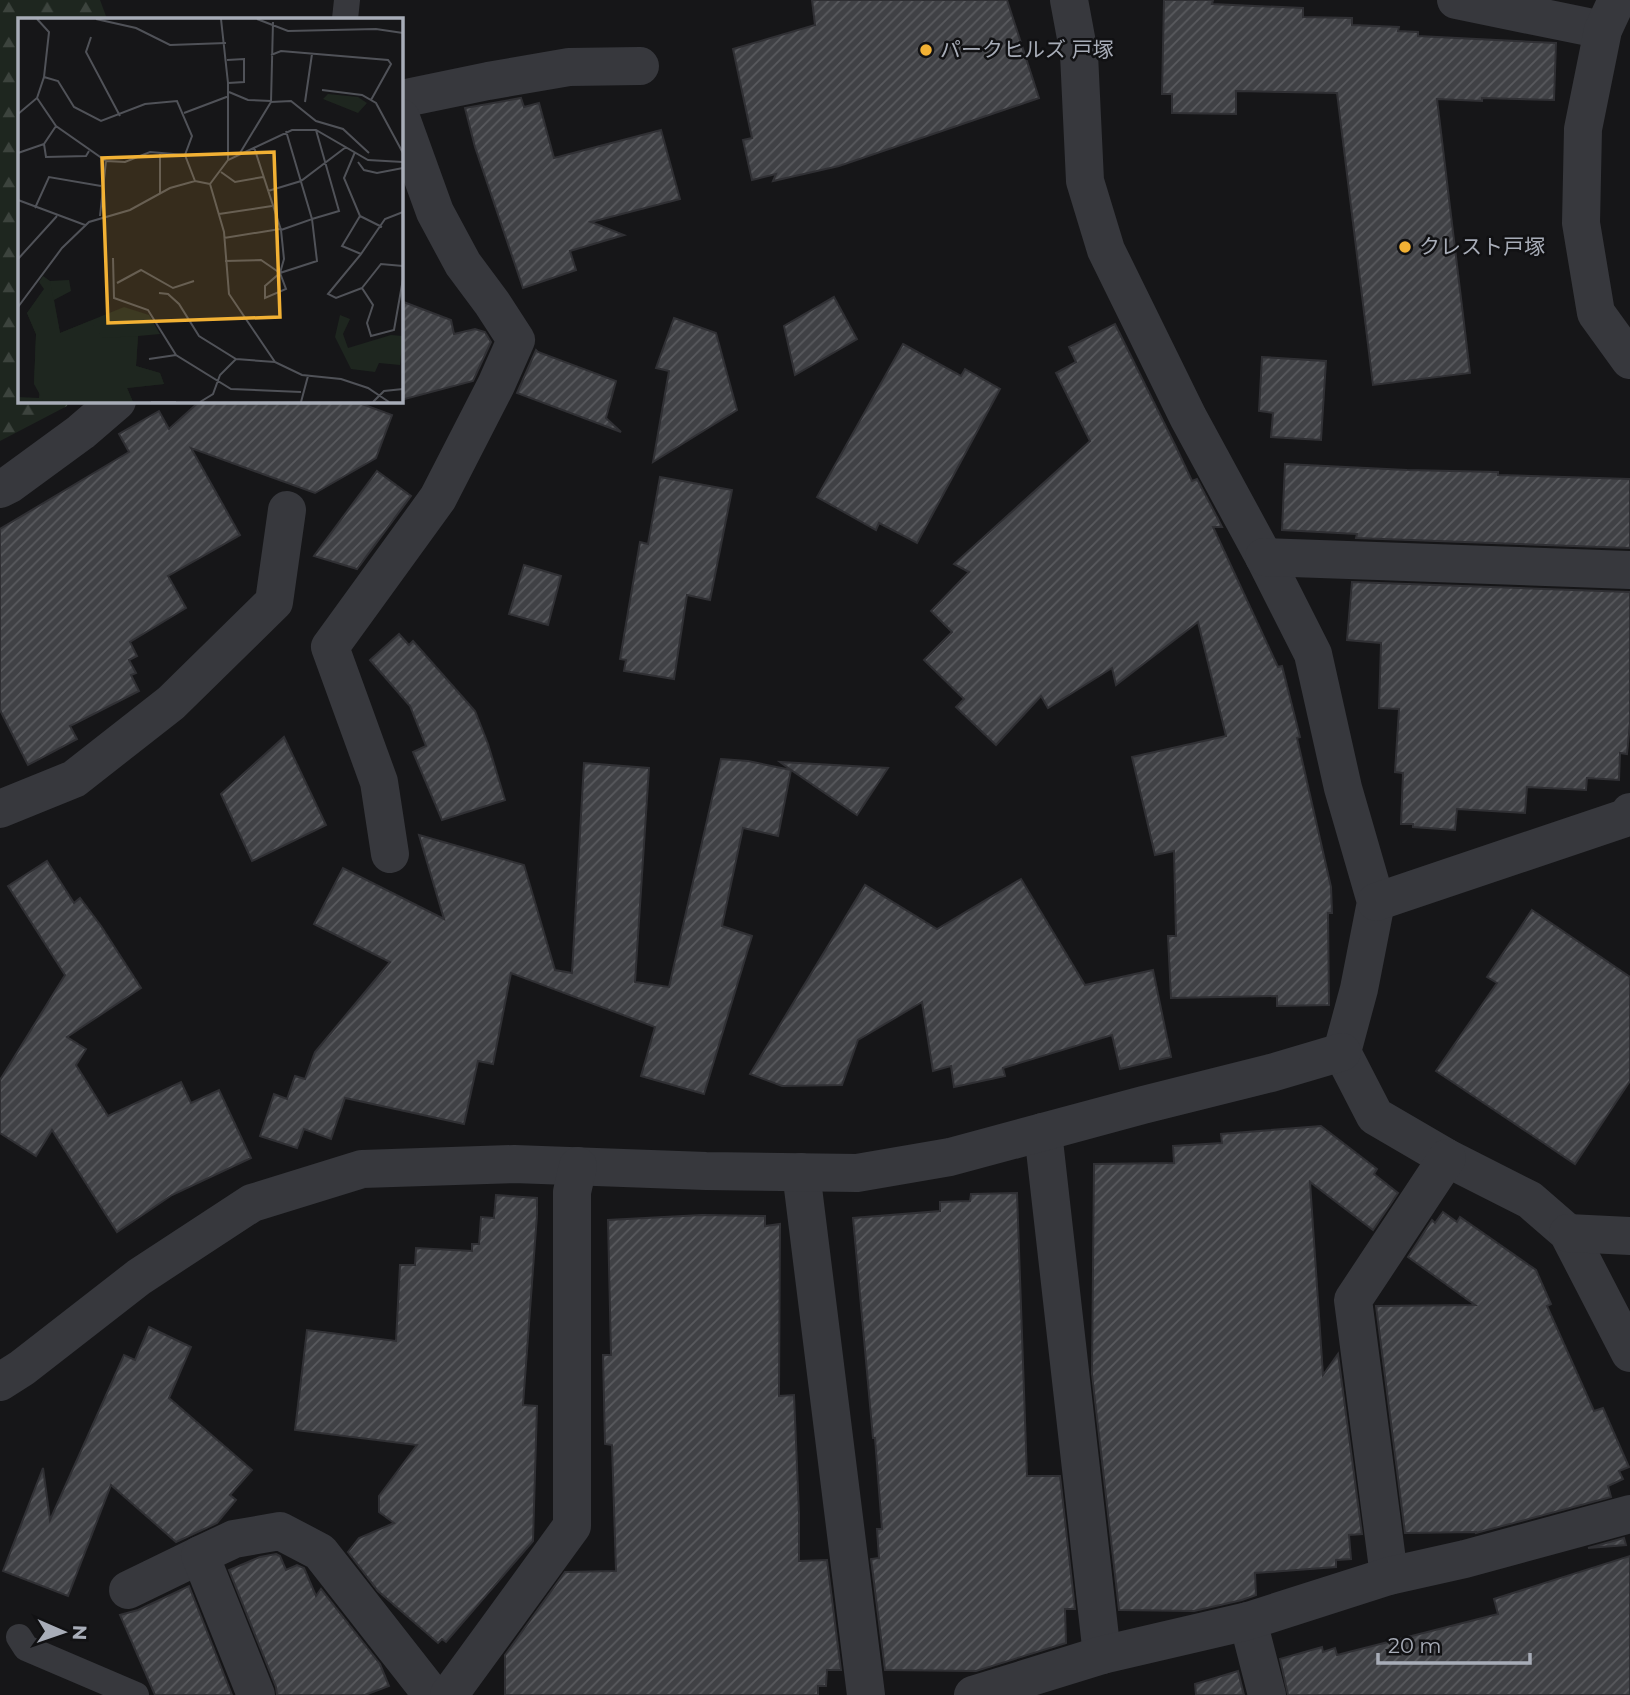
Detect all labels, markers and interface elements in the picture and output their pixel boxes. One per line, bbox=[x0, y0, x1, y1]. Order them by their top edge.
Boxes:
inset map bbox=[18, 18, 402, 402]
place label: パークヒルズ 戸塚 bbox=[940, 37, 1114, 62]
marker: パークヒルズ 戸塚 bbox=[918, 42, 934, 58]
place label: クレスト戸塚 bbox=[1419, 234, 1545, 259]
marker: クレスト戸塚 bbox=[1397, 239, 1413, 255]
north arrow bbox=[28, 1597, 98, 1667]
scale bar bbox=[1378, 1622, 1530, 1666]
text: N bbox=[68, 1624, 91, 1641]
text: 20 m bbox=[1388, 1633, 1442, 1658]

